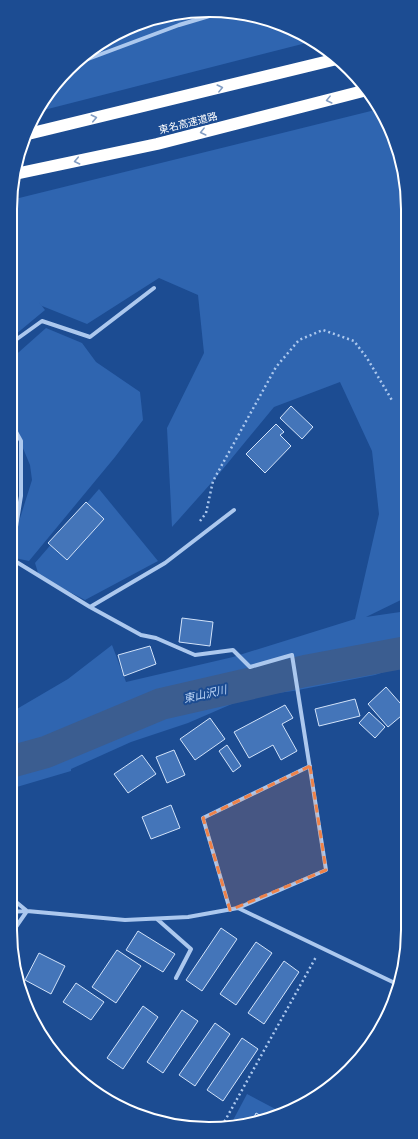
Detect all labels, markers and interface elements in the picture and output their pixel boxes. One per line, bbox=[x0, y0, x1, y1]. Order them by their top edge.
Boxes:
one-way arrow bbox=[217, 84, 223, 92]
one-way arrow bbox=[326, 95, 333, 104]
street label: 東名高速道路 bbox=[157, 109, 219, 137]
one-way arrow bbox=[91, 115, 97, 123]
one-way arrow bbox=[200, 127, 207, 136]
one-way arrow bbox=[73, 157, 80, 165]
water label: 東山沢川 bbox=[182, 682, 229, 706]

